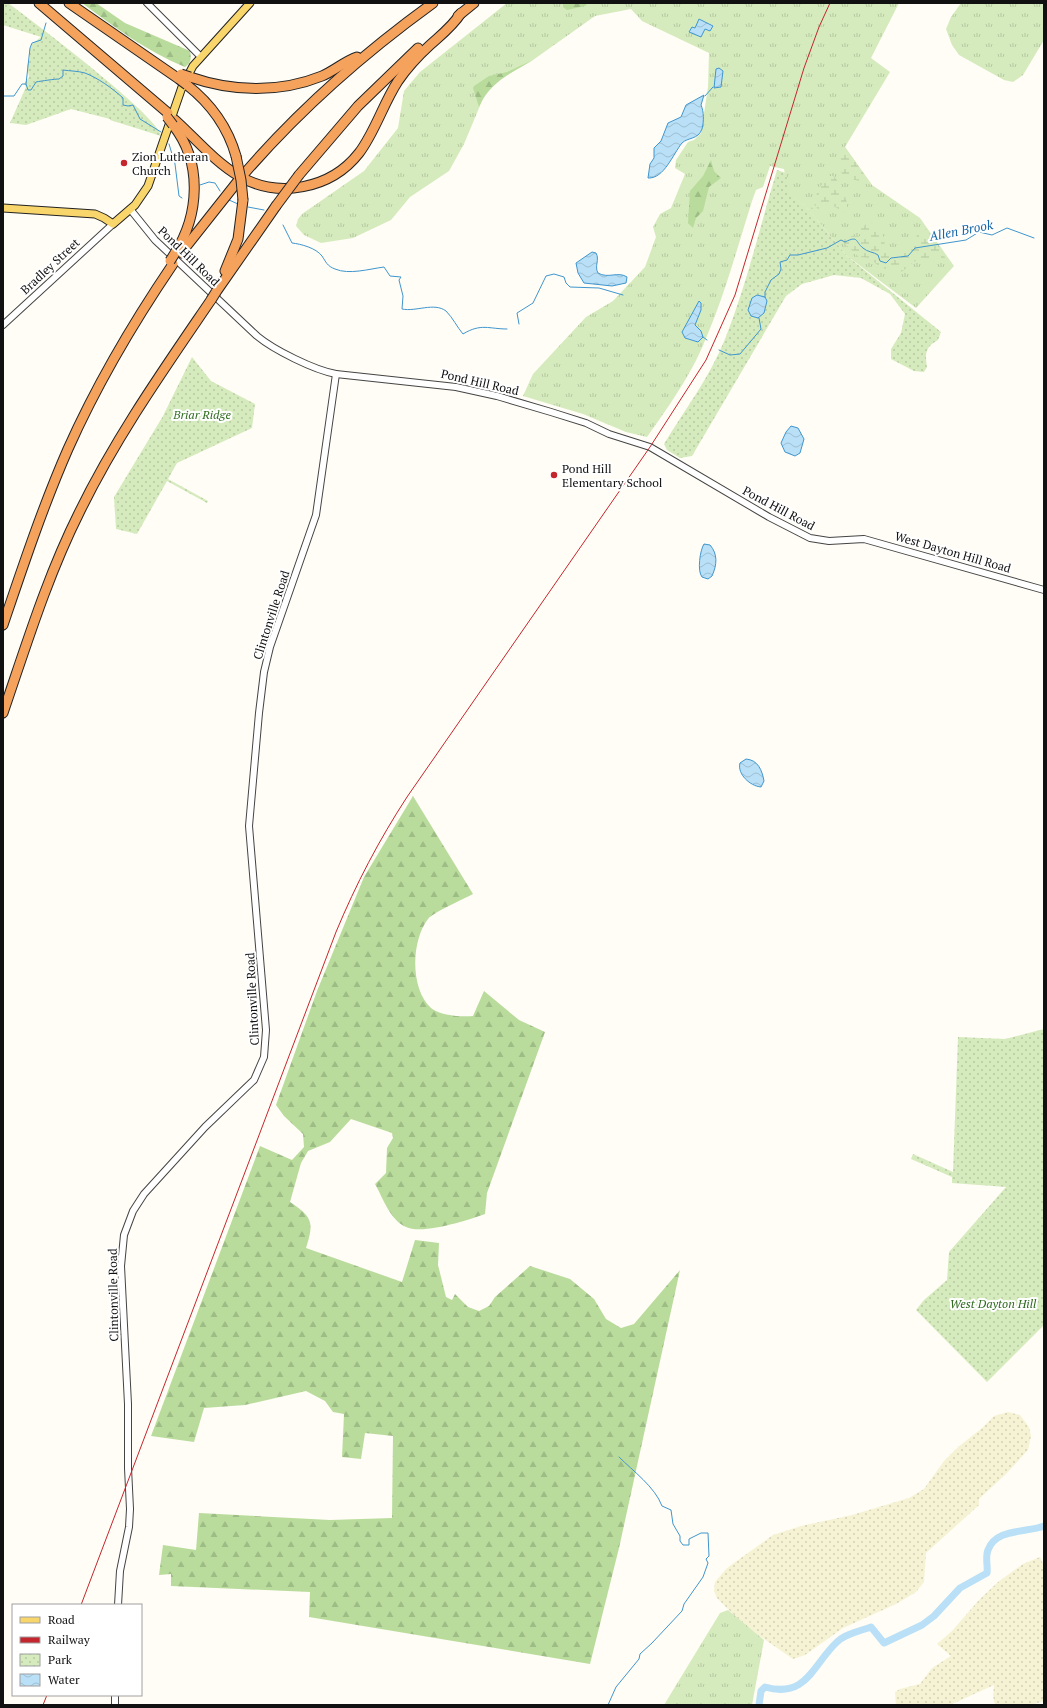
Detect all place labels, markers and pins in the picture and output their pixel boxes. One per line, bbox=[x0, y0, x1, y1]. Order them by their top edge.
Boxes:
place label: Zion Lutheran Church bbox=[132, 149, 208, 178]
marker: Zion Lutheran Church bbox=[119, 158, 129, 168]
place label: Pond Hill Elementary School bbox=[562, 461, 663, 490]
marker: Pond Hill Elementary School bbox=[549, 470, 559, 480]

